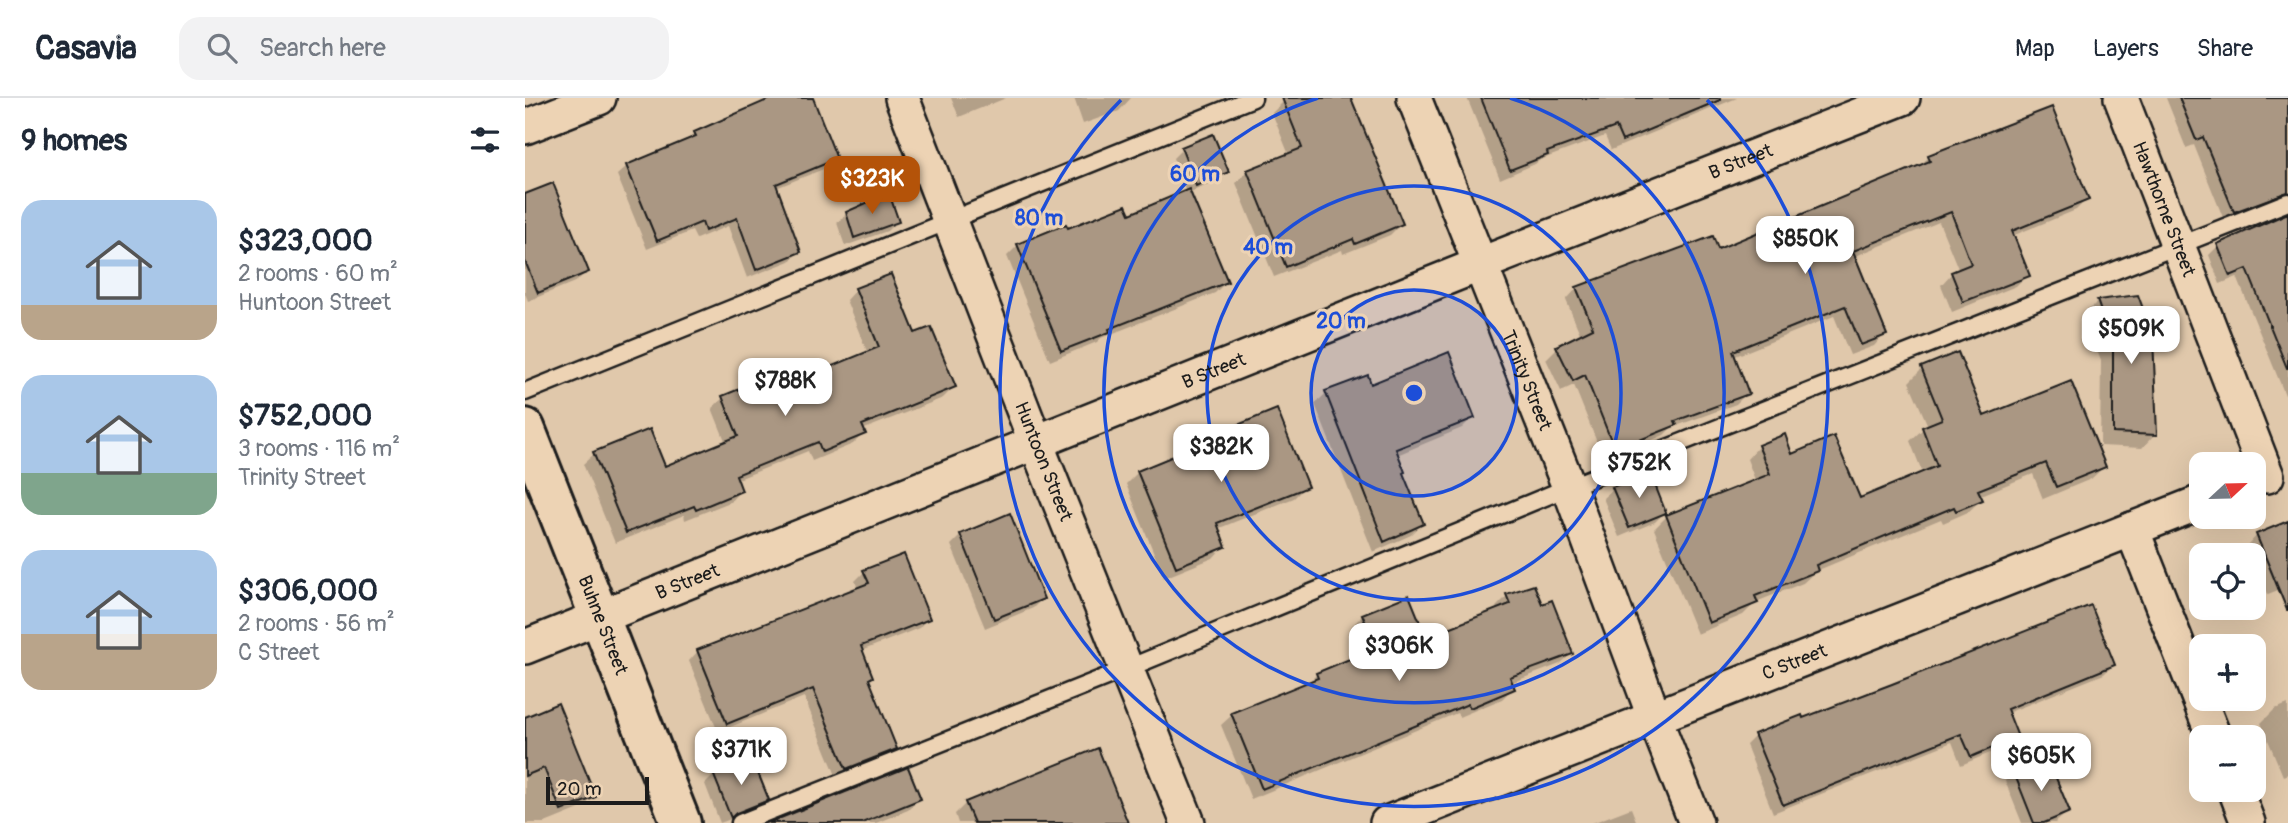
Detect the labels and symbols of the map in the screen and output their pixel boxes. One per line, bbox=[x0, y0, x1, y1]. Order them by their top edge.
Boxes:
street label: B Street bbox=[1705, 138, 1776, 185]
street label: Hawthorne Street bbox=[2127, 138, 2201, 280]
pin: $323K bbox=[823, 156, 921, 216]
text: 60 m bbox=[1170, 161, 1220, 188]
text: 80 m bbox=[1015, 205, 1063, 232]
pin: $850K bbox=[1756, 216, 1854, 276]
text: 40 m bbox=[1243, 234, 1293, 261]
pin: $509K bbox=[2082, 306, 2180, 366]
text: 20 m bbox=[1316, 308, 1366, 335]
street label: Trinity Street bbox=[1496, 327, 1557, 434]
street label: B Street bbox=[1178, 347, 1249, 395]
pin: $788K bbox=[736, 358, 834, 418]
centre of rings bbox=[1402, 381, 1426, 405]
street label: Huntoon Street bbox=[1009, 398, 1078, 525]
pin: $382K bbox=[1172, 424, 1270, 484]
pin: $752K bbox=[1590, 440, 1688, 500]
north arrow bbox=[2189, 452, 2266, 528]
street label: B Street bbox=[652, 558, 723, 605]
street label: Buhne Street bbox=[572, 572, 633, 679]
pin: $306K bbox=[1350, 624, 1448, 683]
street label: C Street bbox=[1759, 639, 1831, 686]
pin: $371K bbox=[692, 728, 790, 787]
pin: $605K bbox=[1992, 734, 2090, 793]
scale bar bbox=[546, 774, 649, 806]

